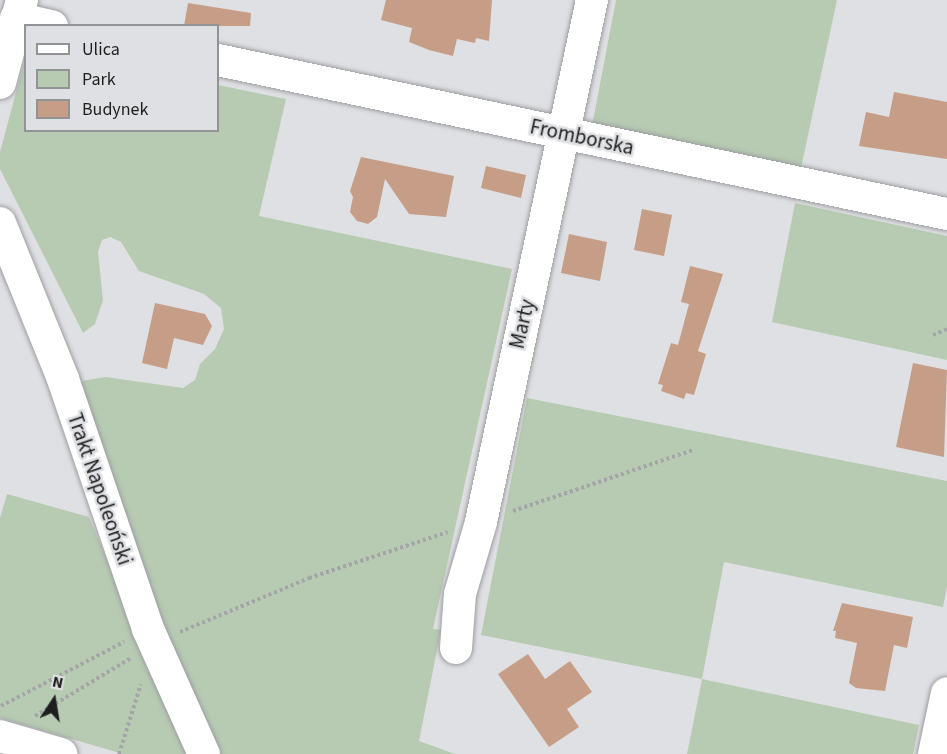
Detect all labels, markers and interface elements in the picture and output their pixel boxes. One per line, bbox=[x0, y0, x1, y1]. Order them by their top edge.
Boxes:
legend bbox=[24, 24, 219, 132]
text: Ulica bbox=[82, 37, 120, 62]
text: Park bbox=[82, 67, 116, 92]
text: Budynek bbox=[82, 97, 148, 122]
street label: Fromborska bbox=[528, 114, 636, 160]
street label: Marty bbox=[504, 297, 540, 351]
street label: Trakt Napoleoński bbox=[62, 410, 138, 568]
north arrow bbox=[24, 670, 84, 730]
text: N bbox=[50, 671, 65, 694]

